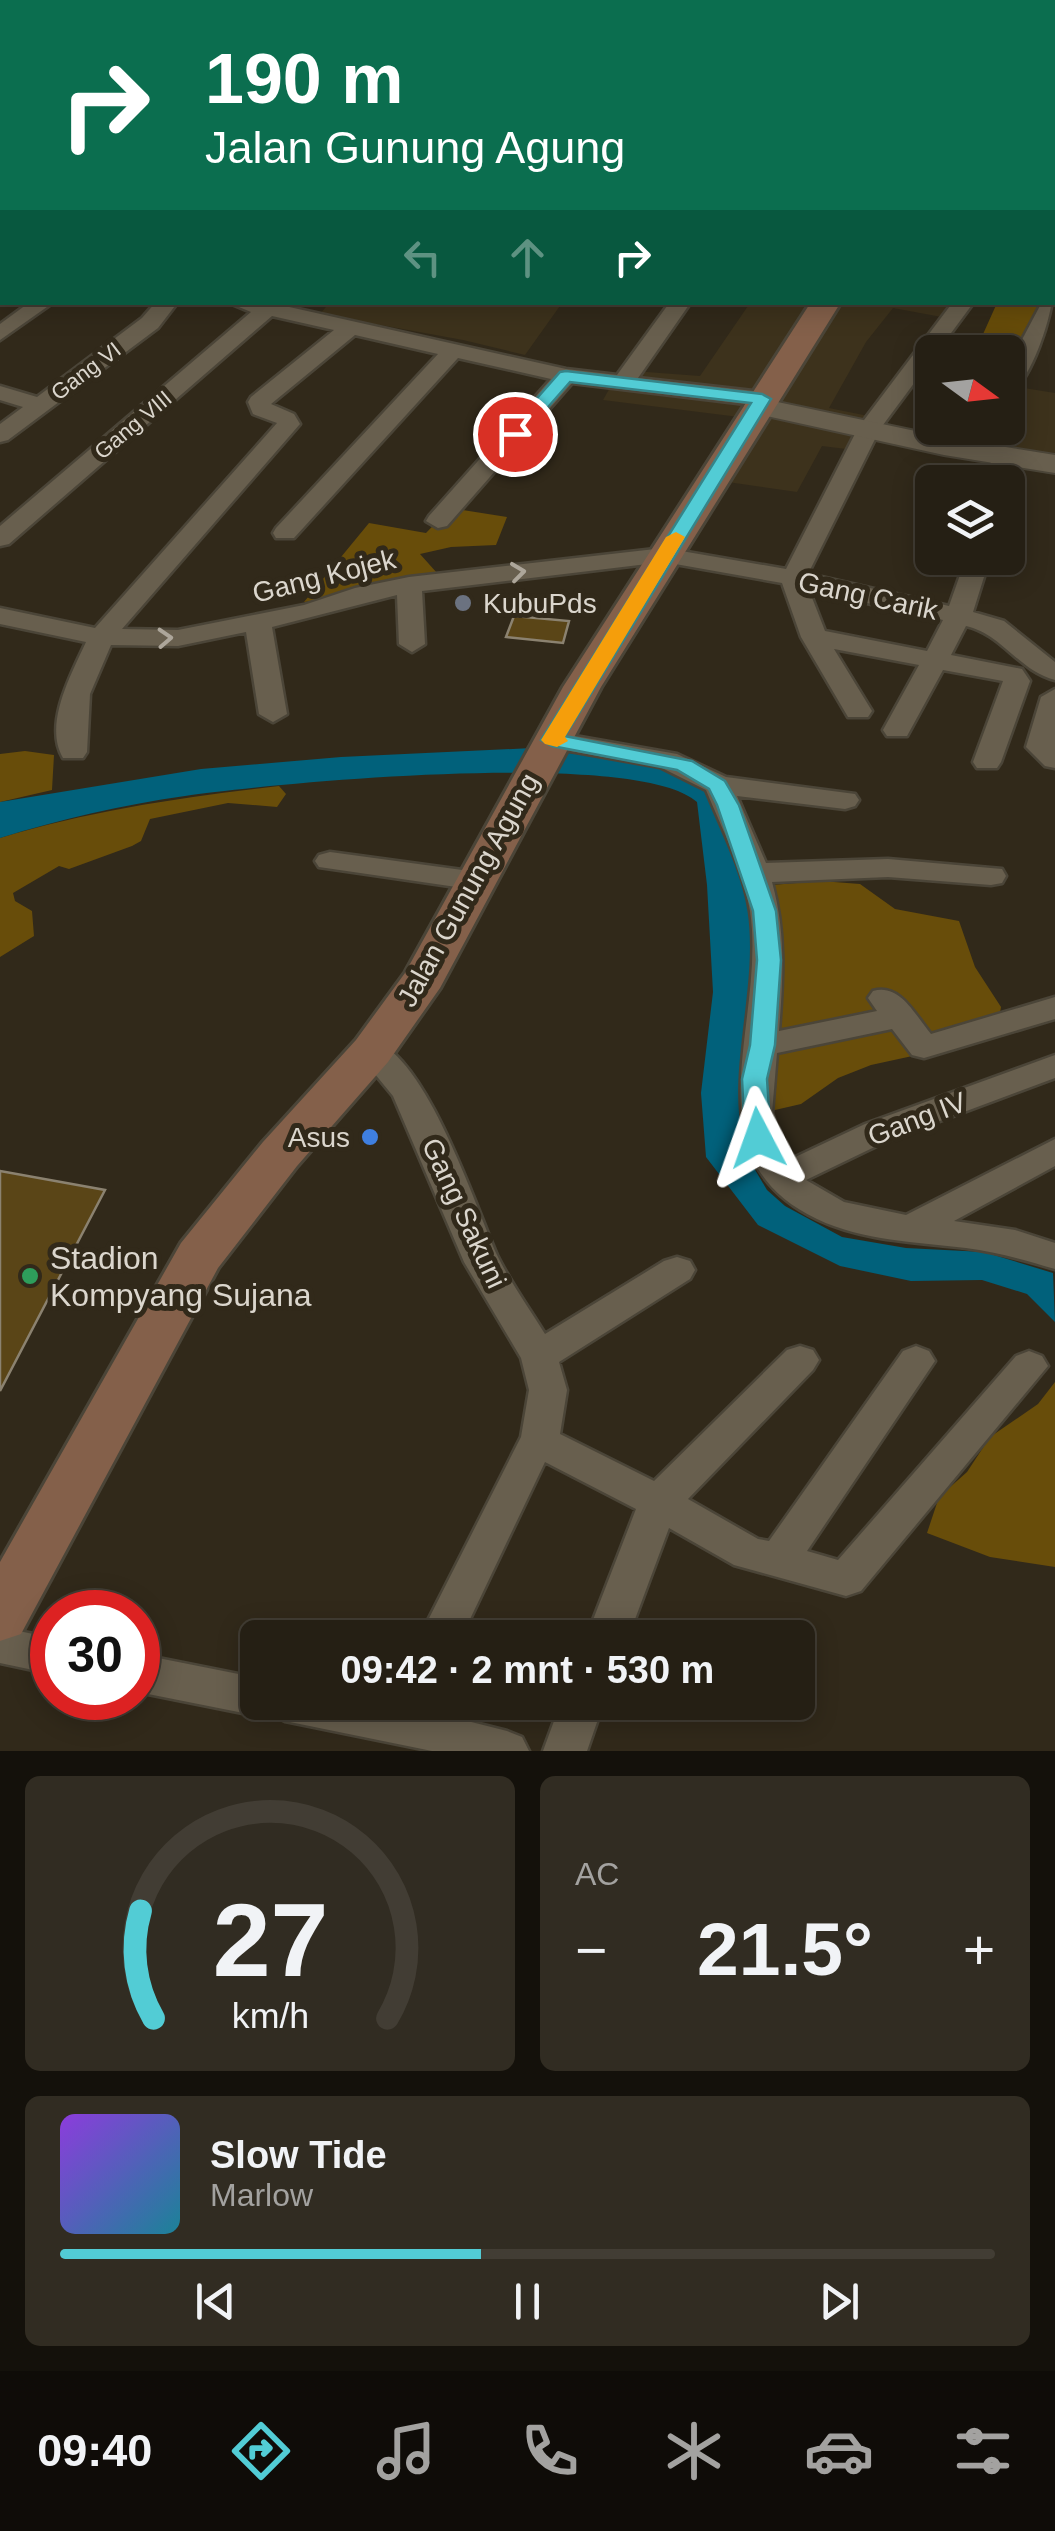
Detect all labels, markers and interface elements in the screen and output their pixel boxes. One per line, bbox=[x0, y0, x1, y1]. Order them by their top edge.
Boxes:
icon: right bbox=[40, 40, 170, 170]
text: 190 m bbox=[205, 40, 403, 118]
text: Jalan Gunung Agung bbox=[205, 122, 625, 173]
icon: left bbox=[395, 230, 450, 285]
icon: ahead bbox=[500, 230, 555, 285]
icon: right bbox=[605, 230, 660, 285]
north arrow bbox=[915, 335, 1025, 445]
map controls bbox=[915, 335, 1025, 575]
street label: Gang VI bbox=[46, 337, 126, 405]
street label: Gang VIII bbox=[89, 386, 177, 464]
pin bbox=[473, 392, 558, 477]
icon: arrive bbox=[488, 407, 543, 462]
button: layers bbox=[915, 465, 1025, 575]
street label: Gang Kojek bbox=[249, 543, 400, 609]
one-way arrow bbox=[511, 562, 527, 583]
street label: Gang Carik bbox=[796, 566, 941, 626]
place label: KubuPds bbox=[483, 588, 597, 619]
marker: KubuPds bbox=[452, 592, 474, 614]
one-way arrow bbox=[158, 627, 174, 648]
street label: Jalan Gunung Agung bbox=[391, 768, 545, 1012]
position arrow bbox=[706, 1086, 810, 1190]
street label: Gang IV bbox=[863, 1086, 971, 1152]
place label: Asus bbox=[288, 1122, 350, 1153]
marker: Asus bbox=[359, 1126, 381, 1148]
street label: Gang Sakuni bbox=[416, 1133, 512, 1293]
place label: Stadion Kompyang Sujana bbox=[50, 1240, 312, 1313]
marker: Stadion Kompyang Sujana bbox=[19, 1265, 41, 1287]
speed limit sign: 30 bbox=[30, 1590, 160, 1720]
text: 09:42 · 2 mnt · 530 m bbox=[341, 1649, 714, 1691]
text: AC bbox=[575, 1856, 619, 1892]
text: 27 bbox=[212, 1882, 328, 1998]
text: 21.5° bbox=[697, 1907, 873, 1991]
text: − bbox=[575, 1919, 607, 1981]
text: + bbox=[963, 1919, 995, 1981]
text: km/h bbox=[231, 1996, 309, 2036]
text: Slow Tide bbox=[210, 2134, 387, 2176]
text: Marlow bbox=[210, 2177, 313, 2213]
icon: previous bbox=[188, 2274, 243, 2329]
icon: pause bbox=[500, 2274, 555, 2329]
icon: next bbox=[812, 2274, 867, 2329]
icon: directions bbox=[226, 2416, 296, 2486]
icon: music bbox=[371, 2416, 441, 2486]
icon: phone bbox=[515, 2416, 585, 2486]
icon: climate bbox=[659, 2416, 729, 2486]
icon: car bbox=[804, 2416, 874, 2486]
icon: filters bbox=[948, 2416, 1018, 2486]
text: 09:40 bbox=[37, 2425, 152, 2476]

